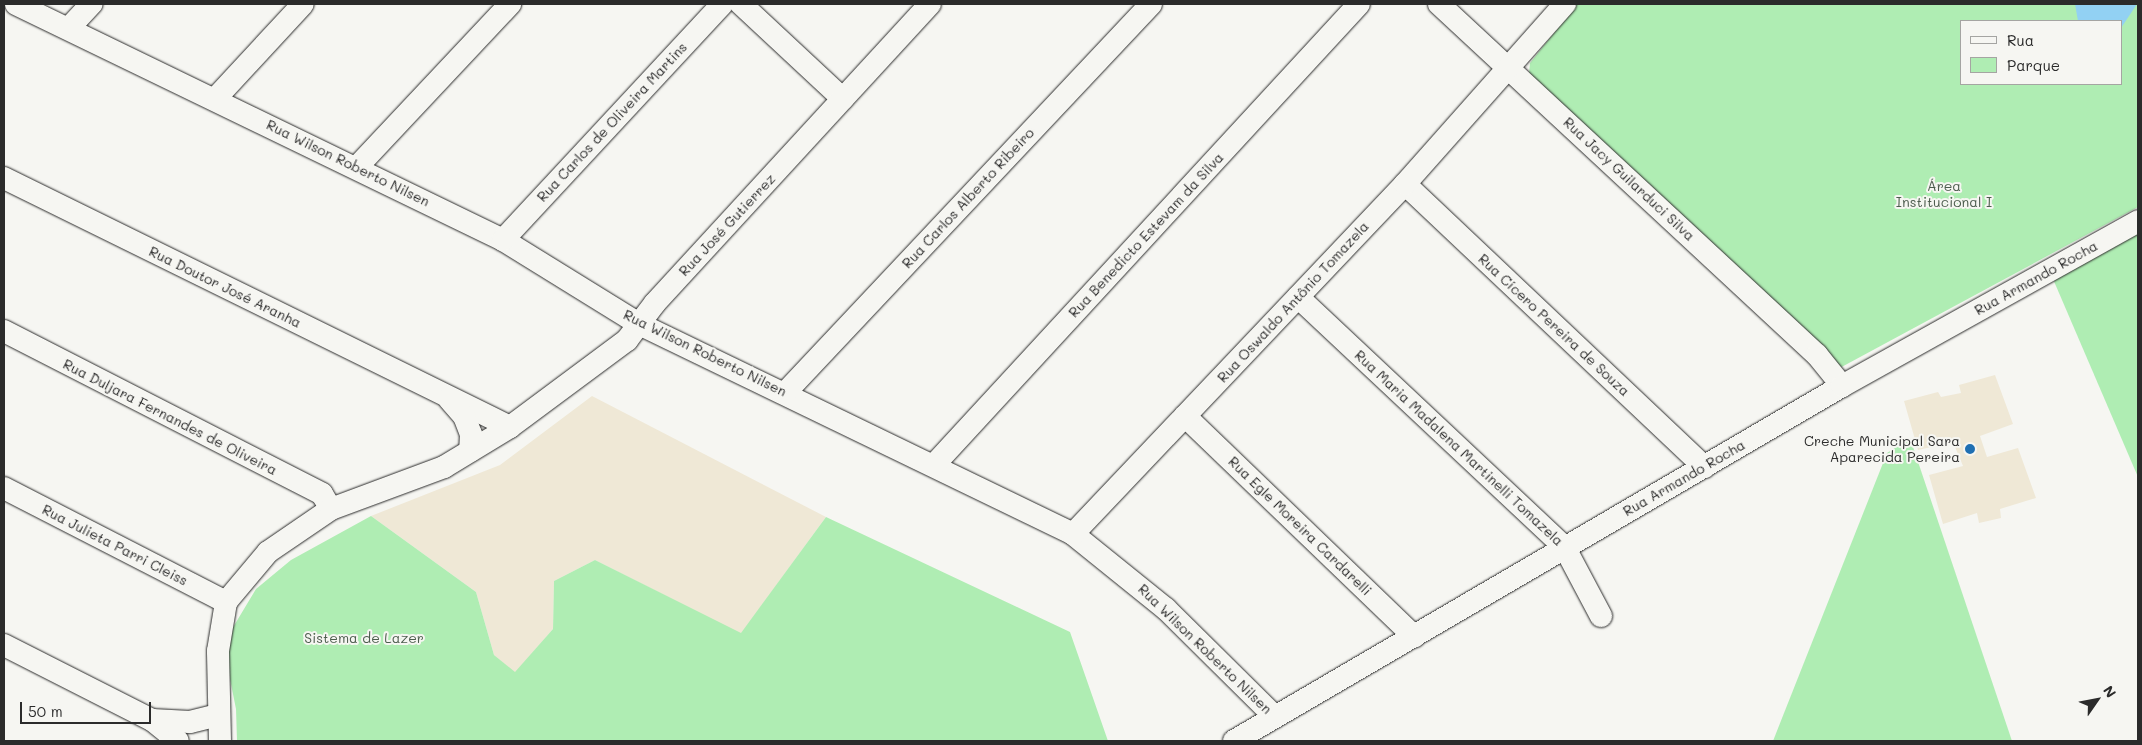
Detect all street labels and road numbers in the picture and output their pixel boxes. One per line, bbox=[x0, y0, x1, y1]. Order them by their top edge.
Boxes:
street label: Rua Carlos de Oliveira Martins bbox=[534, 39, 690, 205]
street label: Rua Jacy Guilarduci Silva bbox=[1560, 114, 1698, 244]
street label: Rua Wilson Roberto Nilsen bbox=[264, 116, 432, 210]
street label: Rua Carlos Alberto Ribeiro bbox=[898, 124, 1038, 272]
street label: Rua Benedicto Estevam da Silva bbox=[1065, 149, 1227, 321]
street label: Rua José Gutierrez bbox=[675, 170, 779, 280]
street label: Rua Oswaldo Antônio Tomazela bbox=[1214, 218, 1372, 386]
street label: Rua Armando Rocha bbox=[1972, 237, 2100, 319]
street label: Rua Doutor José Aranha bbox=[146, 243, 304, 331]
street label: Rua Cícero Pereira de Souza bbox=[1475, 250, 1633, 400]
street label: Rua Wilson Roberto Nilsen bbox=[621, 306, 789, 400]
street label: Rua Maria Madalena Martinelli Tomazela bbox=[1351, 347, 1567, 549]
street label: Rua Duljara Fernandes de Oliveira bbox=[60, 356, 280, 478]
street label: Rua Armando Rocha bbox=[1620, 436, 1748, 520]
street label: Rua Egle Moreira Cardarelli bbox=[1225, 453, 1375, 599]
street label: Rua Julieta Parri Cleiss bbox=[39, 501, 191, 589]
street label: Rua Wilson Roberto Nilsen bbox=[1135, 581, 1275, 717]

